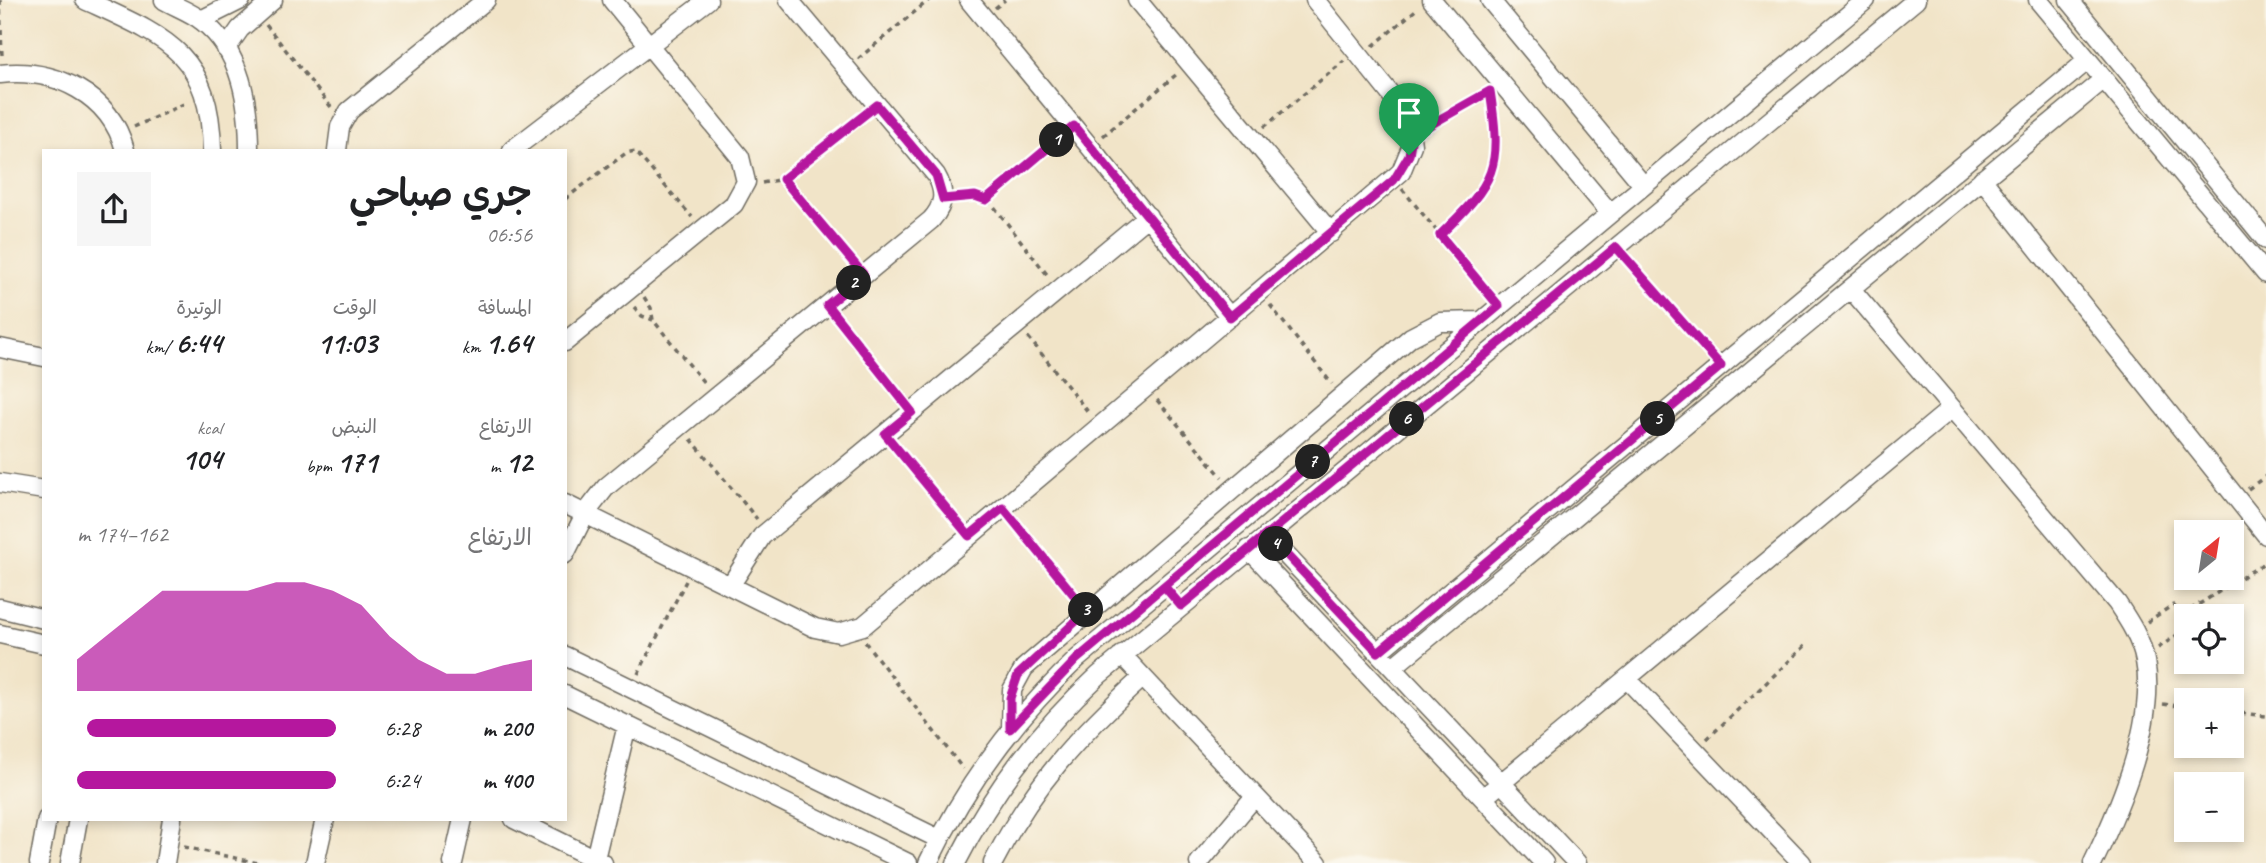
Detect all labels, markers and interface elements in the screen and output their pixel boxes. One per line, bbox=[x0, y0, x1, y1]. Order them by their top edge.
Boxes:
pin bbox=[1379, 83, 1439, 155]
icon: arrive bbox=[1390, 94, 1428, 132]
pin: 1 bbox=[1040, 122, 1074, 158]
text: 1 bbox=[1052, 127, 1061, 151]
text: جري صباحي bbox=[349, 170, 532, 217]
button: share bbox=[77, 172, 151, 246]
text: 06:56 bbox=[486, 220, 532, 249]
pin: 2 bbox=[836, 266, 872, 300]
text: 2 bbox=[849, 270, 858, 294]
text: الوتيرة bbox=[176, 296, 222, 320]
text: الوقت bbox=[333, 296, 377, 320]
text: المسافة bbox=[478, 296, 532, 320]
text: 6:44 bbox=[175, 324, 222, 362]
text: 11:03 bbox=[317, 324, 377, 362]
text: 1.64 bbox=[485, 324, 532, 362]
text: /km bbox=[145, 335, 175, 359]
text: km bbox=[462, 335, 485, 359]
pin: 6 bbox=[1390, 402, 1424, 436]
pin: 5 bbox=[1640, 402, 1676, 436]
text: 6 bbox=[1402, 406, 1411, 430]
text: 5 bbox=[1653, 406, 1662, 430]
text: النبض bbox=[332, 415, 377, 439]
text: الارتفاع bbox=[479, 415, 532, 439]
text: kcal bbox=[197, 416, 222, 440]
text: 104 bbox=[182, 440, 222, 478]
text: 171 bbox=[337, 443, 377, 481]
text: 12 bbox=[505, 443, 532, 481]
pin: 7 bbox=[1296, 444, 1330, 480]
text: 7 bbox=[1308, 449, 1317, 473]
text: bpm bbox=[306, 454, 337, 478]
text: m bbox=[490, 454, 505, 478]
text: 162–174 m bbox=[77, 520, 168, 549]
north arrow bbox=[2174, 520, 2244, 590]
map controls bbox=[2174, 520, 2244, 842]
text: الارتفاع bbox=[468, 523, 532, 552]
pin: 4 bbox=[1258, 526, 1294, 562]
text: 4 bbox=[1271, 531, 1280, 555]
pin: 3 bbox=[1068, 592, 1104, 628]
text: 3 bbox=[1081, 597, 1090, 621]
button: locate bbox=[2174, 604, 2244, 674]
button: + bbox=[2174, 688, 2244, 758]
text: 6:28 bbox=[384, 714, 420, 743]
text: 200 m bbox=[482, 714, 532, 743]
text: 6:24 bbox=[384, 766, 420, 795]
text: 400 m bbox=[482, 766, 532, 795]
button: − bbox=[2174, 772, 2244, 842]

